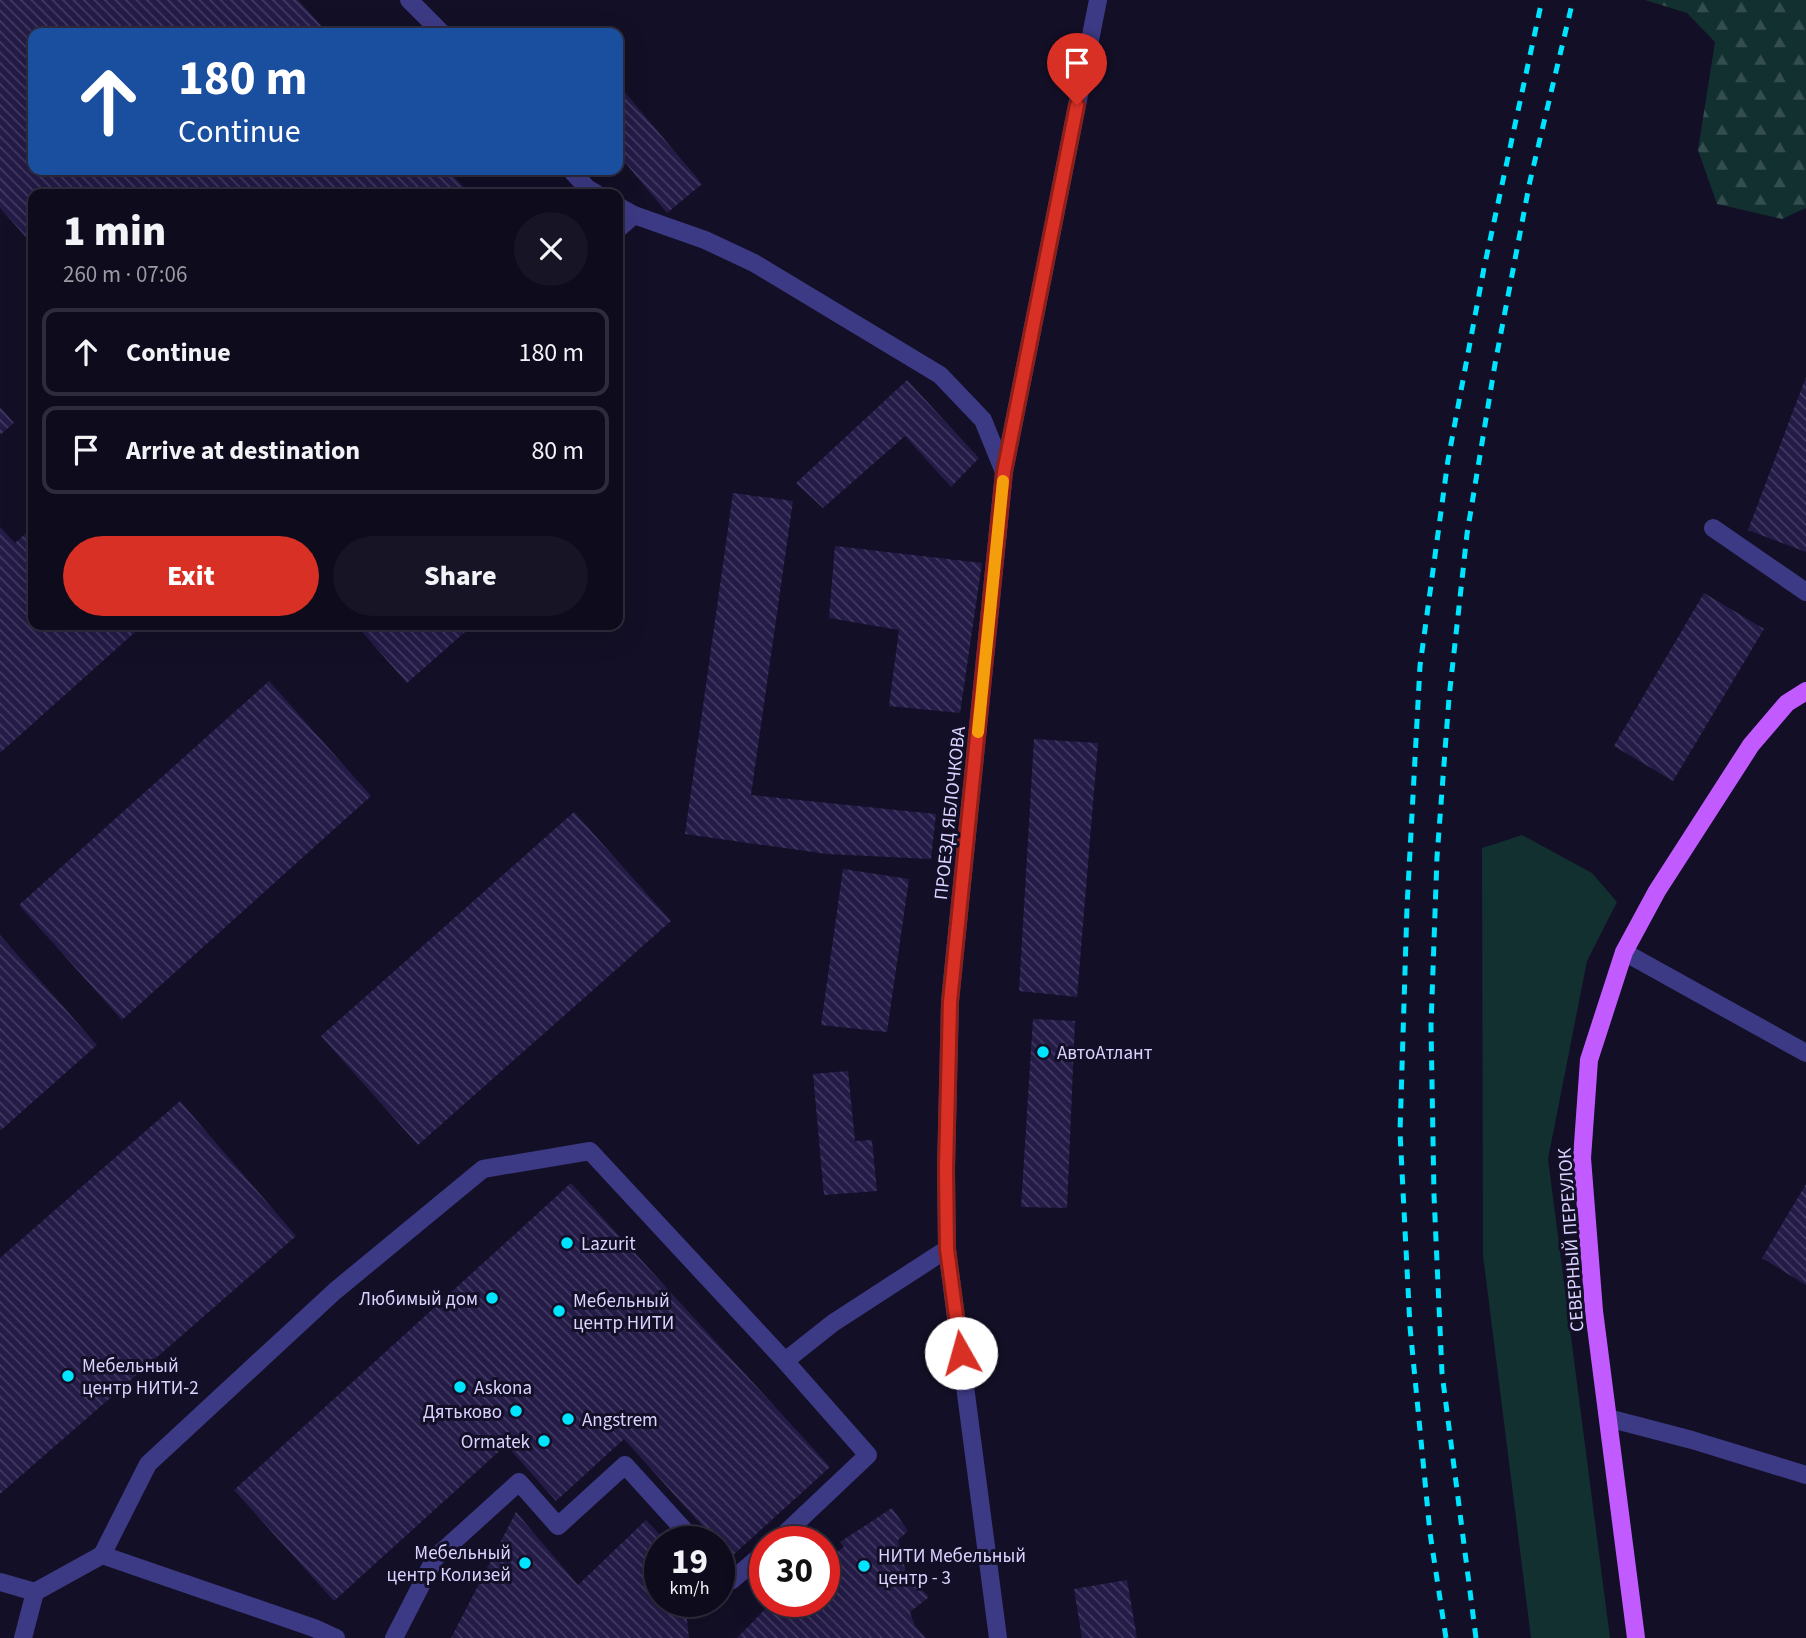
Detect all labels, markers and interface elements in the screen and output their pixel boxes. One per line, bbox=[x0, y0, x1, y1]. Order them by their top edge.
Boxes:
pin bbox=[1047, 33, 1107, 105]
text: 180 m bbox=[178, 44, 307, 114]
icon: arrive bbox=[1058, 44, 1096, 82]
icon: ahead bbox=[63, 56, 154, 147]
text: Continue bbox=[178, 109, 301, 155]
text: 1 min bbox=[63, 202, 166, 262]
button: close bbox=[514, 212, 588, 286]
text: 260 m · 07:06 bbox=[63, 258, 187, 291]
icon: ahead bbox=[67, 333, 105, 371]
text: Continue bbox=[126, 334, 231, 371]
text: 180 m bbox=[518, 334, 584, 371]
icon: arrive bbox=[67, 431, 105, 469]
text: Arrive at destination bbox=[126, 432, 360, 469]
text: 80 m bbox=[531, 432, 584, 469]
button: Exit bbox=[63, 536, 319, 616]
button: Share bbox=[333, 536, 588, 616]
street label: ПРОЕЗД ЯБЛОЧКОВА bbox=[928, 724, 973, 901]
place label: АвтоАтлант bbox=[1057, 1040, 1153, 1067]
marker: АвтоАтлант bbox=[1035, 1044, 1051, 1060]
street label: СЕВЕРНЫЙ ПЕРЕУЛОК bbox=[1552, 1147, 1591, 1333]
place label: Lazurit bbox=[581, 1231, 636, 1258]
marker: Lazurit bbox=[559, 1235, 575, 1251]
place label: Любимый дом bbox=[359, 1286, 478, 1313]
place label: Мебельный центр НИТИ bbox=[573, 1288, 674, 1337]
marker: Любимый дом bbox=[484, 1290, 500, 1306]
marker: Мебельный центр НИТИ bbox=[551, 1303, 567, 1319]
position arrow bbox=[924, 1316, 998, 1390]
place label: Мебельный центр НИТИ-2 bbox=[82, 1353, 199, 1402]
marker: Мебельный центр НИТИ-2 bbox=[60, 1368, 76, 1384]
place label: Askona bbox=[474, 1375, 532, 1402]
marker: Askona bbox=[452, 1379, 468, 1395]
place label: Дятьково bbox=[423, 1399, 502, 1426]
marker: Дятьково bbox=[508, 1403, 524, 1419]
place label: Angstrem bbox=[582, 1407, 658, 1434]
marker: Angstrem bbox=[560, 1411, 576, 1427]
place label: Ormatek bbox=[461, 1429, 531, 1456]
marker: Ormatek bbox=[536, 1433, 552, 1449]
speed limit sign: 30 bbox=[749, 1526, 840, 1617]
text: 19 bbox=[671, 1537, 708, 1587]
place label: Мебельный центр Колизей bbox=[386, 1540, 511, 1589]
place label: НИТИ Мебельный центр - 3 bbox=[878, 1543, 1026, 1592]
marker: Мебельный центр Колизей bbox=[517, 1555, 533, 1571]
marker: НИТИ Мебельный центр - 3 bbox=[856, 1558, 872, 1574]
text: km/h bbox=[670, 1576, 709, 1601]

